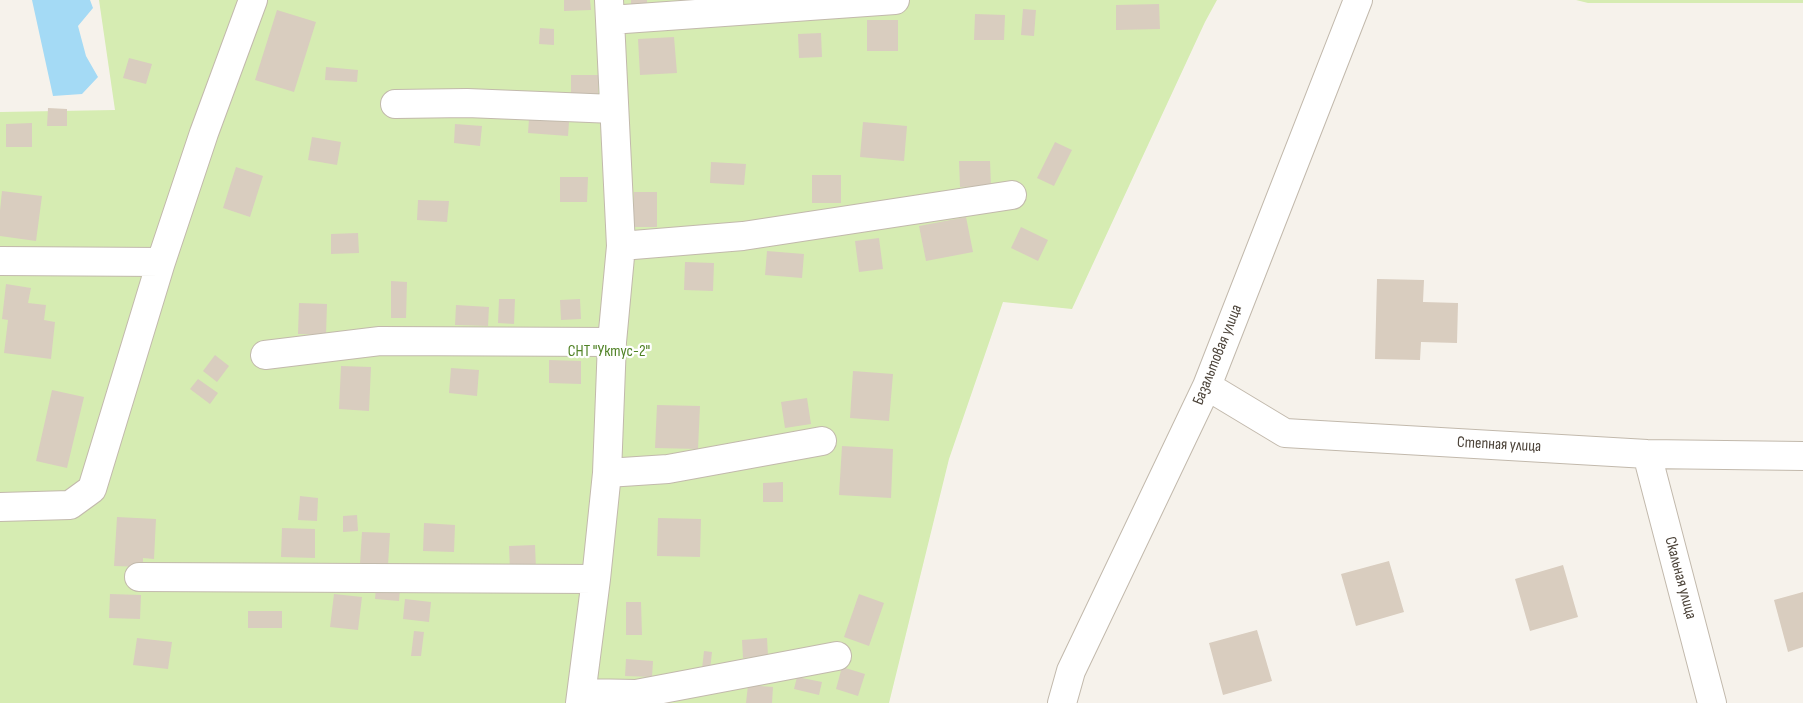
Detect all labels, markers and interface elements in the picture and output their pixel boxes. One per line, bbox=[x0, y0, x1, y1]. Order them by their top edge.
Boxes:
street label: Базальтовая улица bbox=[1189, 302, 1247, 408]
park label: СНТ "Уктус-2" bbox=[568, 342, 650, 362]
street label: Степная улица bbox=[1456, 433, 1542, 457]
street label: Скальная улица bbox=[1660, 535, 1700, 621]

